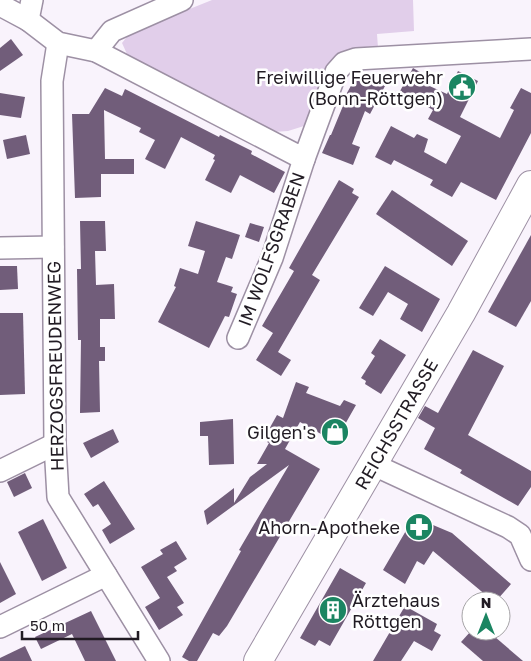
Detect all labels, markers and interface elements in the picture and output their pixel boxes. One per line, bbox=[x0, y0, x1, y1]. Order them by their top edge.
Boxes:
place label: Freiwillige Feuerwehr (Bonn-Röttgen) bbox=[256, 66, 443, 109]
public building icon: Freiwillige Feuerwehr (Bonn-Röttgen) bbox=[447, 72, 477, 102]
street label: IM WOLFSGRABEN bbox=[233, 169, 309, 329]
street label: HERZOGSFREUDENWEG bbox=[42, 261, 68, 471]
street label: REICHSSTRASSE bbox=[350, 355, 442, 493]
shop icon: Gilgen's bbox=[320, 417, 350, 447]
place label: Gilgen's bbox=[247, 421, 316, 443]
pharmacy icon: Ahorn-Apotheke bbox=[404, 512, 434, 542]
place label: Ahorn-Apotheke bbox=[258, 516, 400, 538]
place label: Ärztehaus Röttgen bbox=[352, 589, 440, 632]
north arrow bbox=[461, 591, 511, 641]
text: N bbox=[481, 594, 491, 611]
building icon: Ärztehaus Röttgen bbox=[318, 595, 348, 625]
scale bar bbox=[22, 608, 139, 640]
text: 50 m bbox=[30, 616, 65, 634]

